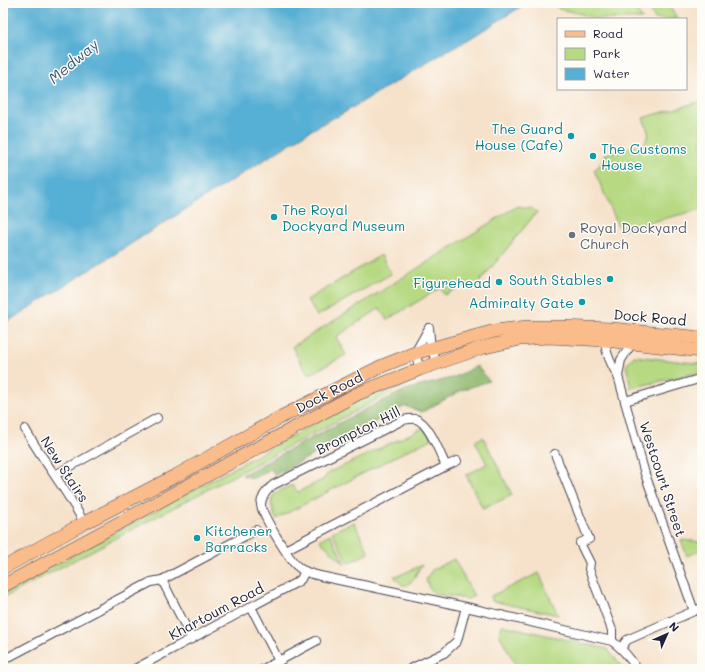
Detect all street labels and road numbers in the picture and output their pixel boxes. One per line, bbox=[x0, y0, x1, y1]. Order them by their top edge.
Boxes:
street label: Dock Road bbox=[613, 304, 687, 330]
street label: Dock Road bbox=[292, 367, 366, 417]
street label: Brompton Hill bbox=[313, 401, 403, 459]
street label: Westcourt Street bbox=[635, 419, 691, 539]
street label: New Stairs bbox=[37, 432, 93, 506]
street label: Khartoum Road bbox=[165, 578, 267, 644]

